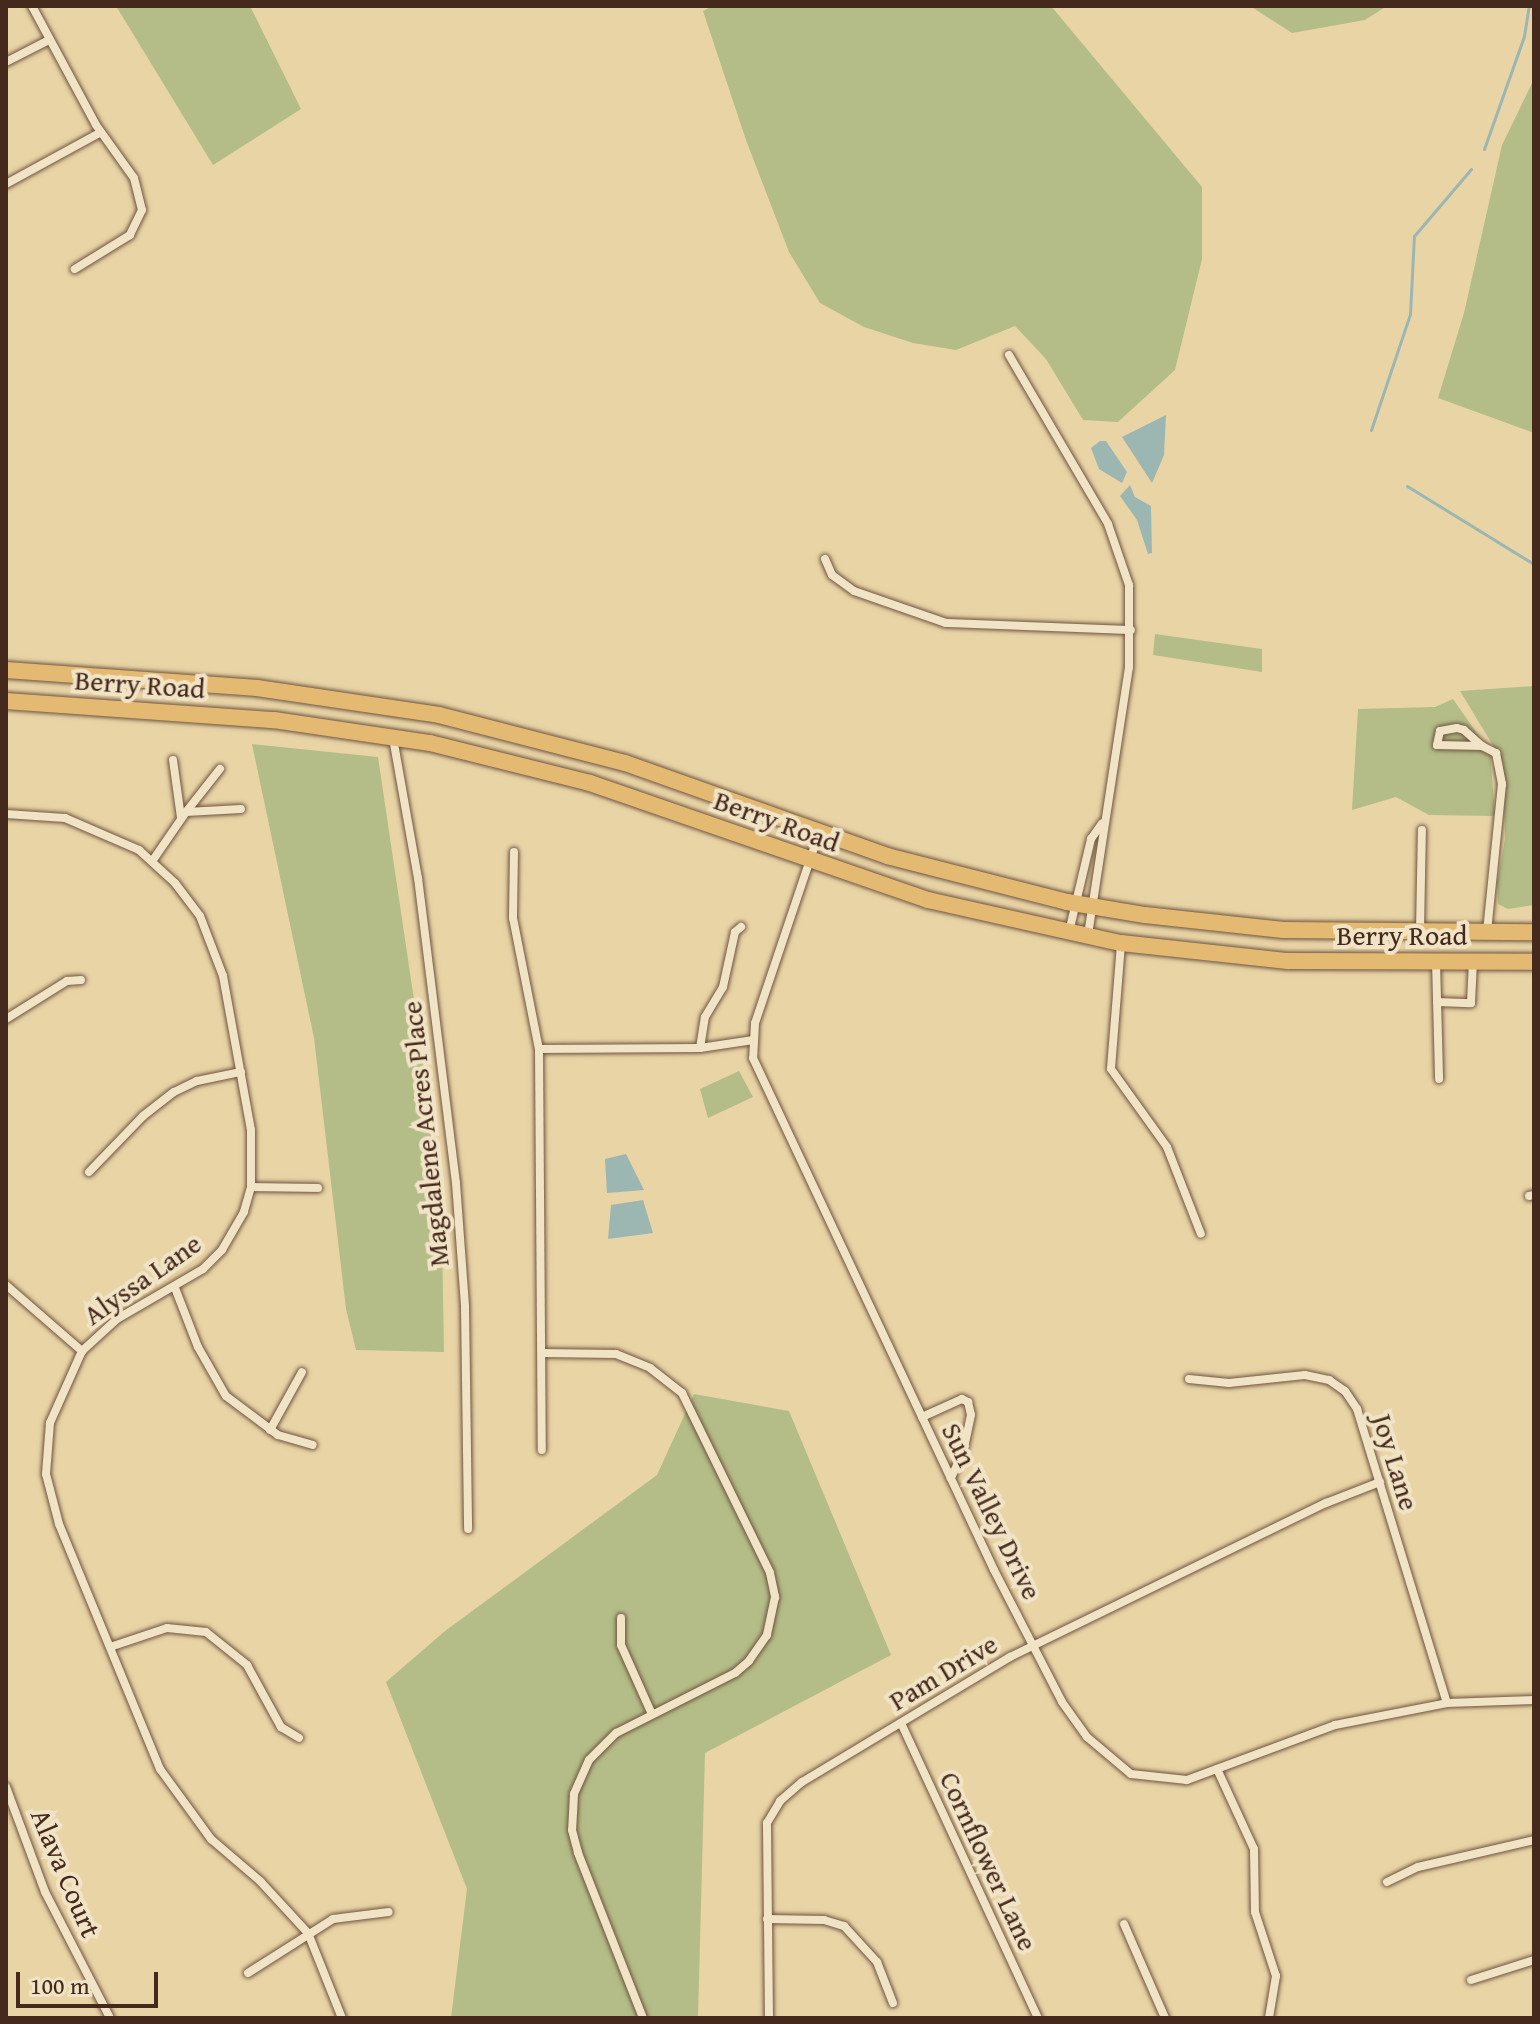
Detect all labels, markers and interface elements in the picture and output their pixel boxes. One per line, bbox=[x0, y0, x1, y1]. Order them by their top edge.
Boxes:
street label: Berry Road bbox=[74, 663, 206, 705]
street label: Berry Road bbox=[710, 783, 844, 859]
street label: Berry Road bbox=[1337, 918, 1467, 952]
street label: Magdalene Acres Place bbox=[394, 999, 456, 1269]
street label: Alyssa Lane bbox=[77, 1226, 207, 1332]
street label: Joy Lane bbox=[1365, 1410, 1427, 1514]
street label: Sun Valley Drive bbox=[935, 1417, 1049, 1605]
street label: Pam Drive bbox=[883, 1627, 1003, 1717]
street label: Cornflower Lane bbox=[933, 1766, 1045, 1956]
street label: Alava Court bbox=[24, 1804, 108, 1942]
scale bar bbox=[20, 1956, 162, 2006]
text: 100 m bbox=[30, 1968, 90, 2003]

